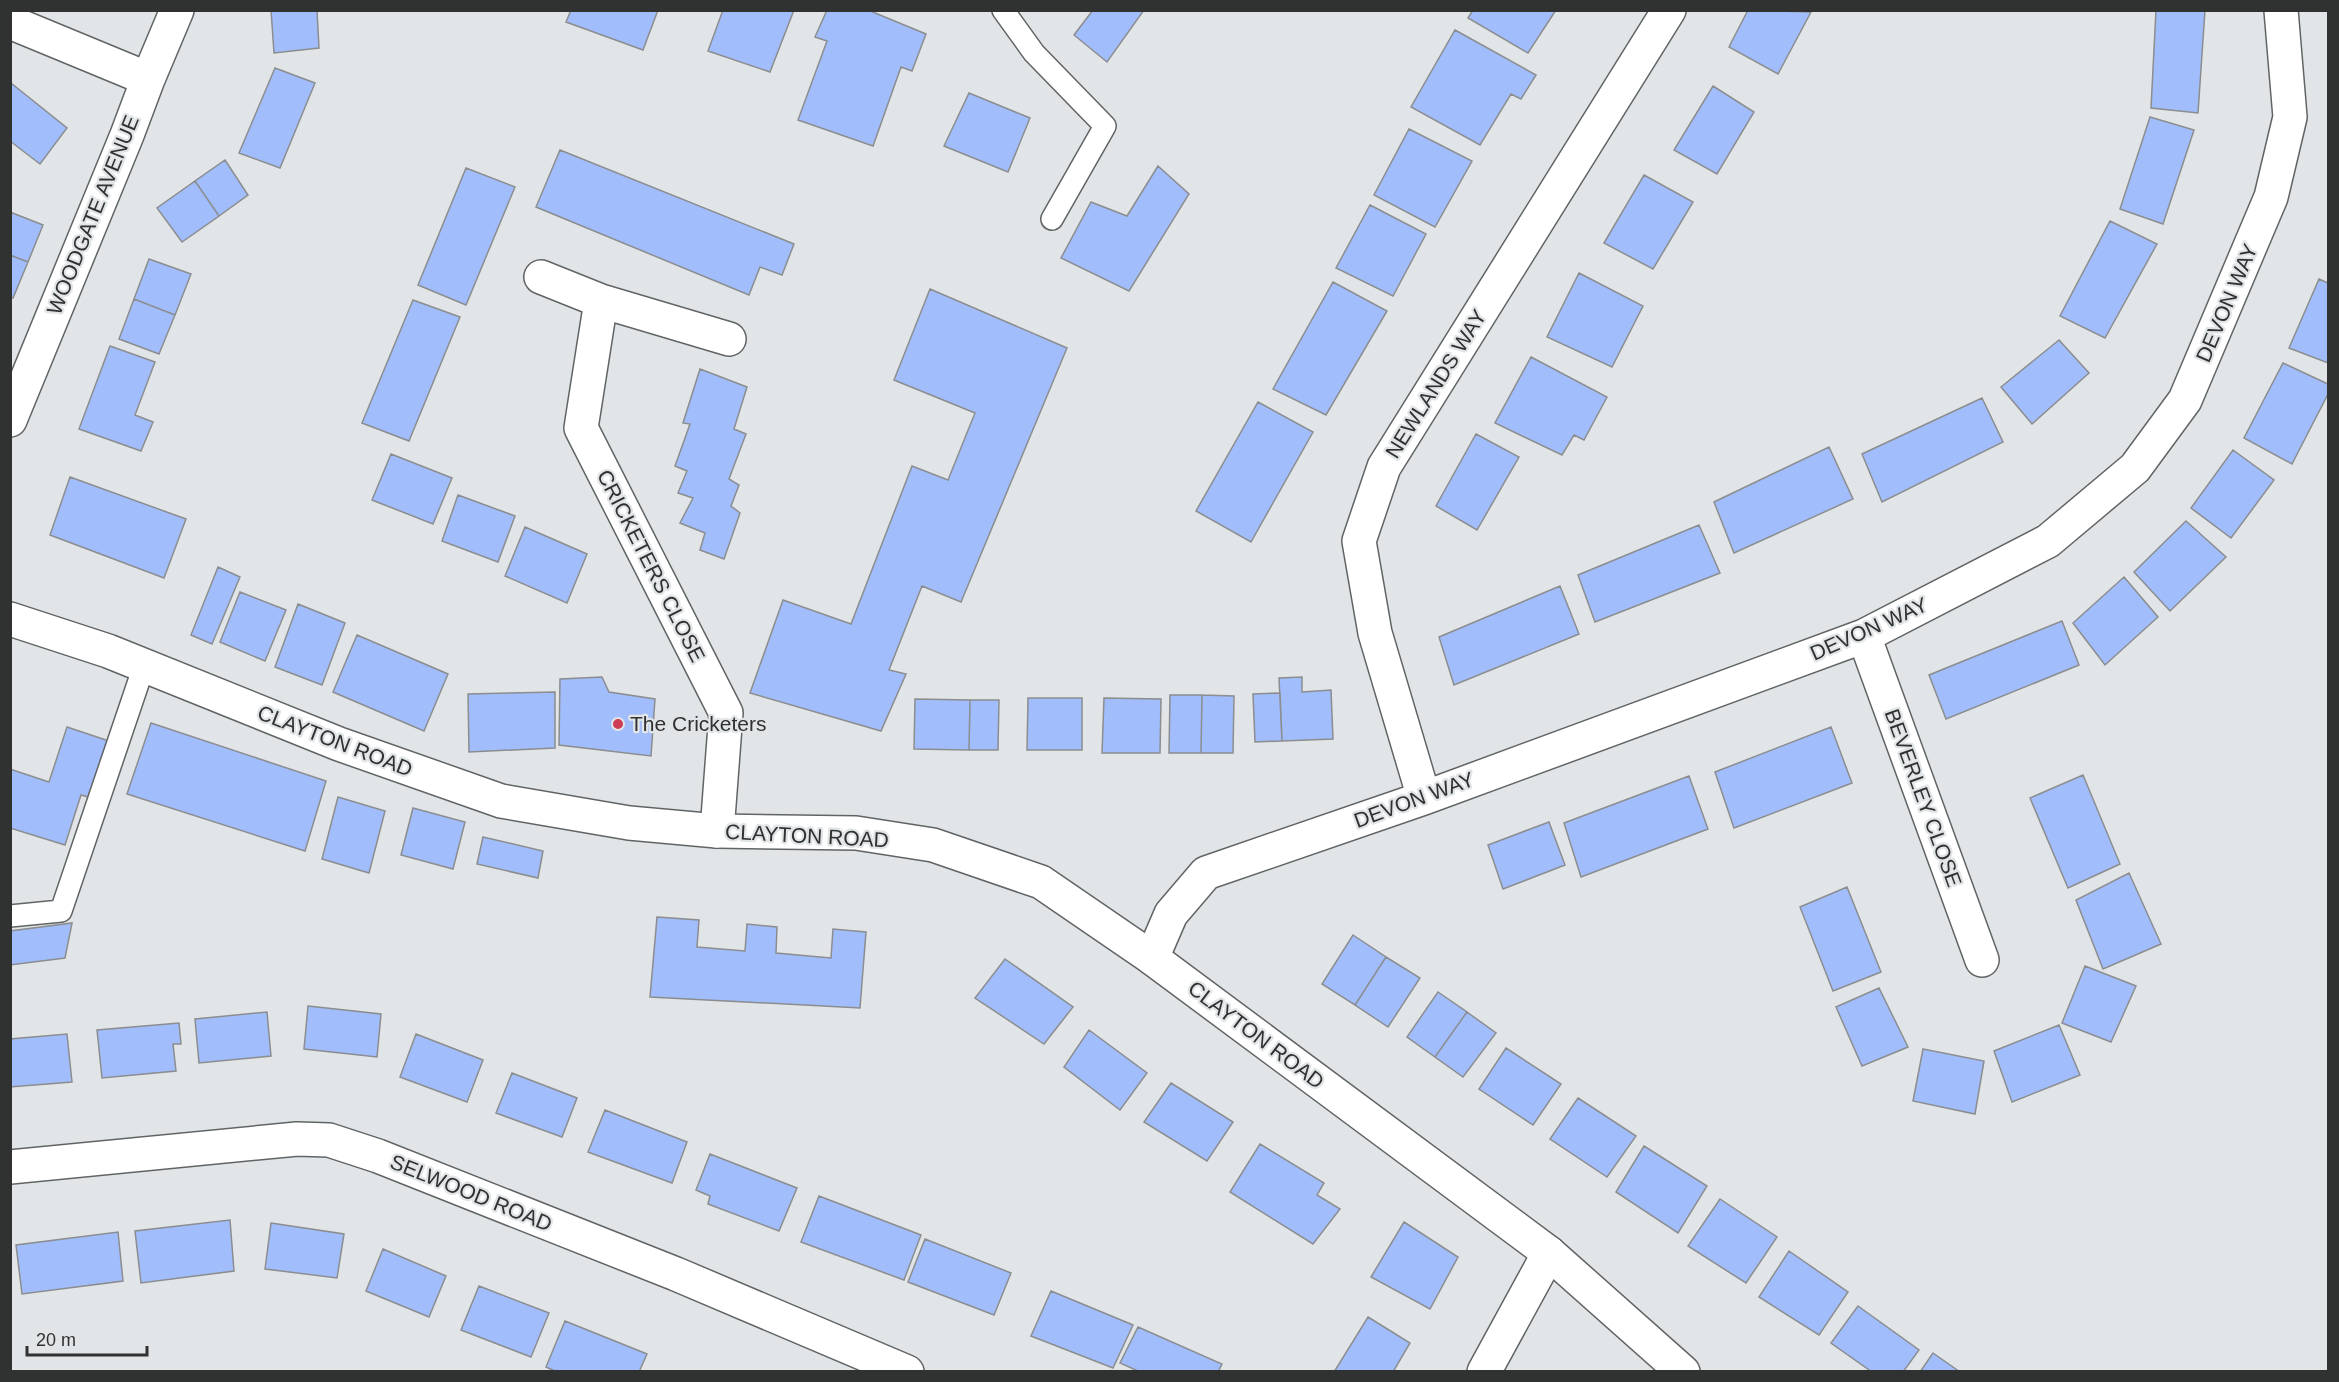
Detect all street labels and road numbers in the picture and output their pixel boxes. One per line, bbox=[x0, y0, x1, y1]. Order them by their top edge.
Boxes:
street label: WOODGATE AVENUE bbox=[42, 112, 143, 318]
street label: DEVON WAY bbox=[2191, 240, 2262, 365]
street label: NEWLANDS WAY bbox=[1381, 305, 1490, 462]
street label: CRICKETERS CLOSE bbox=[593, 466, 710, 666]
street label: DEVON WAY bbox=[1807, 592, 1931, 665]
street label: CLAYTON ROAD bbox=[255, 700, 416, 781]
street label: BEVERLEY CLOSE bbox=[1881, 706, 1966, 890]
street label: DEVON WAY bbox=[1351, 767, 1477, 832]
street label: CLAYTON ROAD bbox=[725, 820, 889, 851]
street label: CLAYTON ROAD bbox=[1184, 976, 1329, 1093]
street label: SELWOOD ROAD bbox=[387, 1150, 555, 1235]

